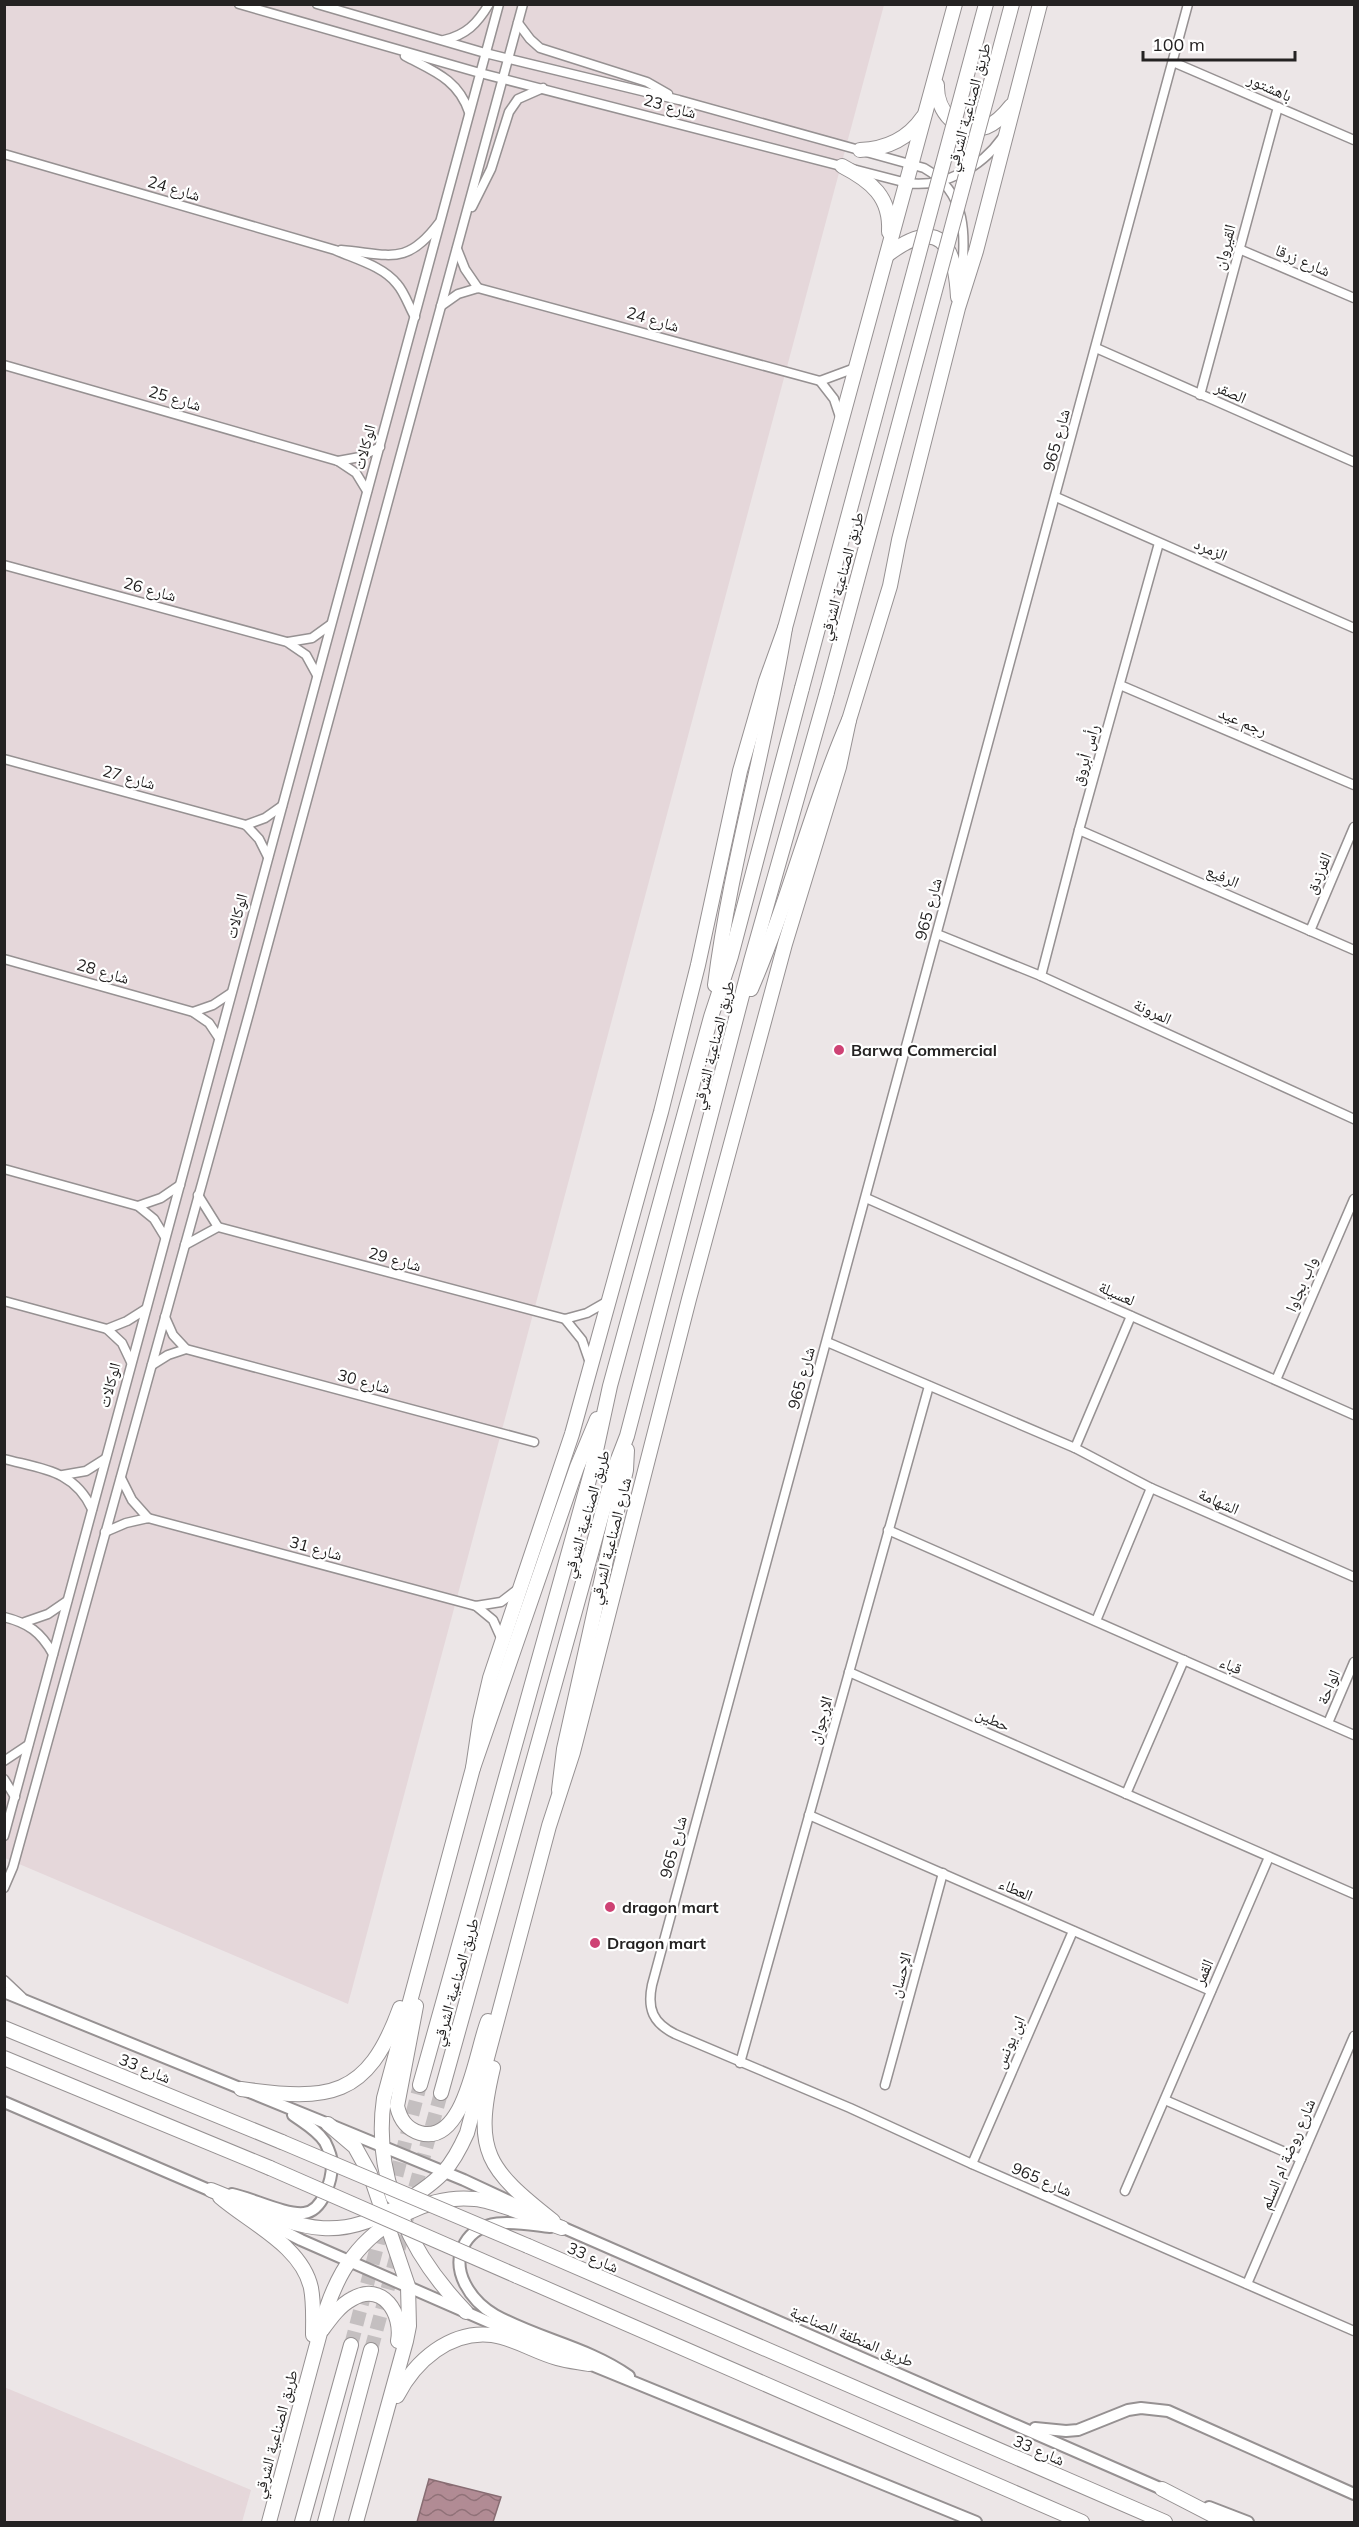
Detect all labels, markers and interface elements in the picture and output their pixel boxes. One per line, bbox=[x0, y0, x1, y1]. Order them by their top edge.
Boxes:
scale bar bbox=[1143, 24, 1294, 62]
text: 100 m bbox=[1152, 33, 1205, 56]
street label: طريق الصناعية الشرقي bbox=[941, 40, 998, 174]
street label: باهشتور bbox=[1244, 68, 1295, 106]
street label: شارع 23 bbox=[641, 89, 699, 124]
street label: شارع 24 bbox=[145, 171, 203, 206]
street label: القيروان bbox=[1208, 222, 1241, 272]
street label: شارع زرقا bbox=[1272, 240, 1333, 281]
street label: شارع 24 bbox=[624, 302, 682, 337]
street label: الصقر bbox=[1211, 376, 1250, 408]
street label: شارع 25 bbox=[146, 381, 204, 416]
street label: شارع 965 bbox=[1038, 407, 1075, 473]
street label: الوكالات bbox=[348, 422, 380, 472]
street label: طريق الصناعية الشرقي bbox=[814, 509, 871, 643]
street label: الزمرد bbox=[1191, 533, 1231, 565]
street label: شارع 26 bbox=[121, 572, 179, 607]
street label: رجم عيد bbox=[1216, 702, 1270, 741]
street label: رأس أبروق bbox=[1067, 722, 1104, 788]
street label: شارع 27 bbox=[100, 760, 158, 795]
street label: الفرزدق bbox=[1300, 849, 1337, 897]
street label: الرفيع bbox=[1203, 860, 1242, 893]
street label: شارع 965 bbox=[910, 876, 947, 942]
street label: الوكالات bbox=[220, 891, 252, 941]
street label: شارع 28 bbox=[74, 954, 132, 989]
street label: طريق الصناعية الشرقي bbox=[687, 978, 742, 1112]
street label: المرونة bbox=[1131, 994, 1175, 1028]
place label: Barwa Commercial bbox=[851, 1040, 997, 1060]
marker: Barwa Commercial bbox=[832, 1043, 846, 1057]
street label: شارع 29 bbox=[366, 1242, 424, 1277]
street label: واب بجاوا bbox=[1280, 1253, 1322, 1315]
street label: لعسيلة bbox=[1096, 1276, 1138, 1310]
street label: شارع 965 bbox=[783, 1345, 820, 1411]
street label: الوكالات bbox=[93, 1360, 125, 1410]
street label: شارع 30 bbox=[335, 1364, 393, 1399]
street label: طريق الصناعية الشرقي bbox=[558, 1448, 617, 1581]
street label: شارع الصناعية الشرقي bbox=[585, 1475, 638, 1607]
street label: الشهامة bbox=[1196, 1483, 1242, 1519]
street label: شارع 31 bbox=[287, 1531, 345, 1566]
street label: قباء bbox=[1217, 1651, 1245, 1679]
street label: الواحة bbox=[1312, 1667, 1344, 1707]
street label: الإرجوان bbox=[804, 1694, 837, 1747]
street label: حطين bbox=[972, 1703, 1013, 1736]
street label: شارع 965 bbox=[655, 1814, 692, 1880]
street label: العطاء bbox=[996, 1873, 1036, 1905]
place label: dragon mart bbox=[622, 1897, 719, 1917]
marker: dragon mart bbox=[603, 1900, 617, 1914]
street label: طريق الصناعية الشرقي bbox=[427, 1916, 486, 2049]
place label: Dragon mart bbox=[607, 1933, 706, 1953]
marker: Dragon mart bbox=[588, 1936, 602, 1950]
street label: الإحسان bbox=[884, 1950, 917, 2000]
street label: القمر bbox=[1188, 1956, 1217, 1989]
street label: ابن يونس bbox=[989, 2013, 1030, 2072]
street label: شارع 33 bbox=[116, 2049, 174, 2088]
street label: شارع روضة ام السلم bbox=[1255, 2096, 1320, 2213]
street label: شارع 965 bbox=[1009, 2157, 1075, 2202]
street label: شارع 33 bbox=[564, 2237, 622, 2278]
street label: طريق المنطقة الصناعية bbox=[787, 2301, 917, 2372]
street label: طريق الصناعية الشرقي bbox=[248, 2367, 305, 2501]
street label: شارع 33 bbox=[1010, 2430, 1068, 2471]

